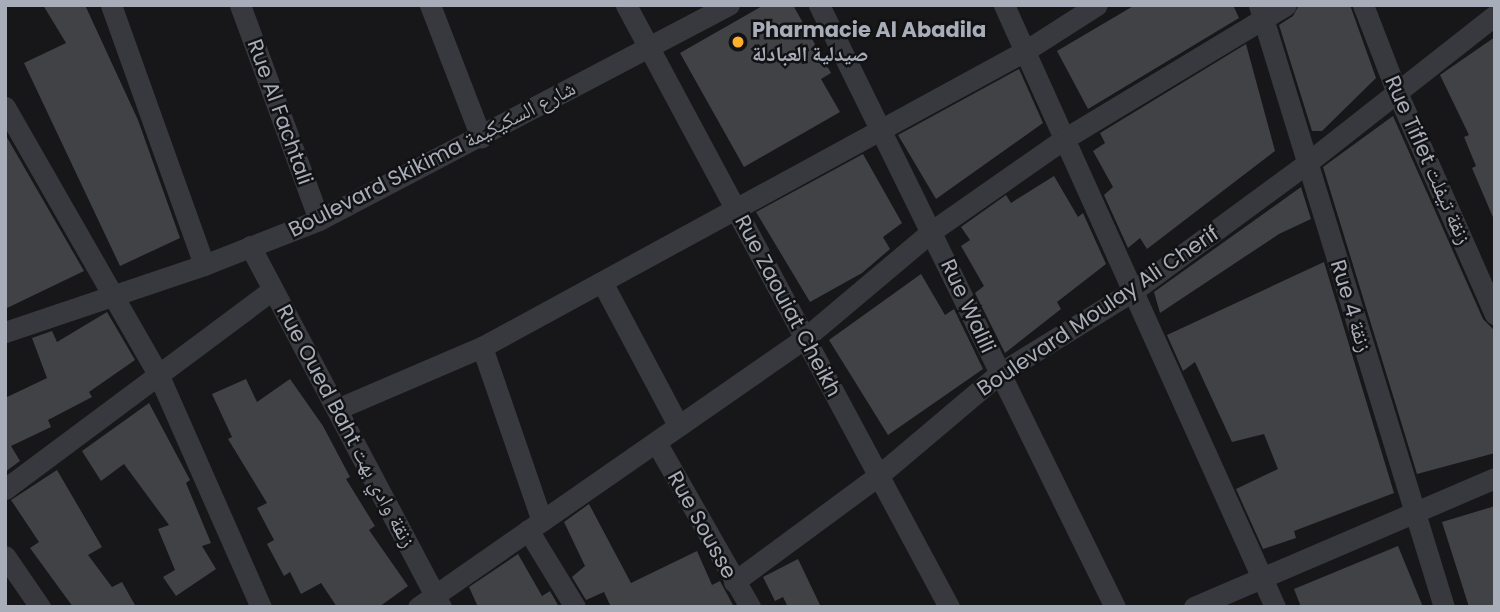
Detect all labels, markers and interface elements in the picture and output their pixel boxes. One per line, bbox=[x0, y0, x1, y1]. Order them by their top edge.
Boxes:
place label: Pharmacie Al Abadila صيدلية العبادلة bbox=[752, 17, 986, 67]
marker: Pharmacie Al Abadila صيدلية العبادلة bbox=[730, 34, 746, 50]
street label: Rue Al Fachtali bbox=[242, 36, 318, 188]
street label: Rue Tiflet زنقة تيفلت bbox=[1379, 72, 1477, 248]
street label: Boulevard Skikima شارع السكيكيمة bbox=[284, 75, 580, 243]
street label: Rue Zaouiat Cheikh bbox=[729, 211, 847, 401]
street label: Boulevard Moulay Ali Cherif bbox=[972, 221, 1224, 401]
street label: Rue Walili bbox=[935, 255, 1001, 357]
street label: Rue 4 زنقة bbox=[1325, 257, 1377, 355]
street label: Rue Oued Baht زنقة وادي بهت bbox=[271, 300, 421, 552]
street label: Rue Sousse bbox=[662, 467, 742, 583]

